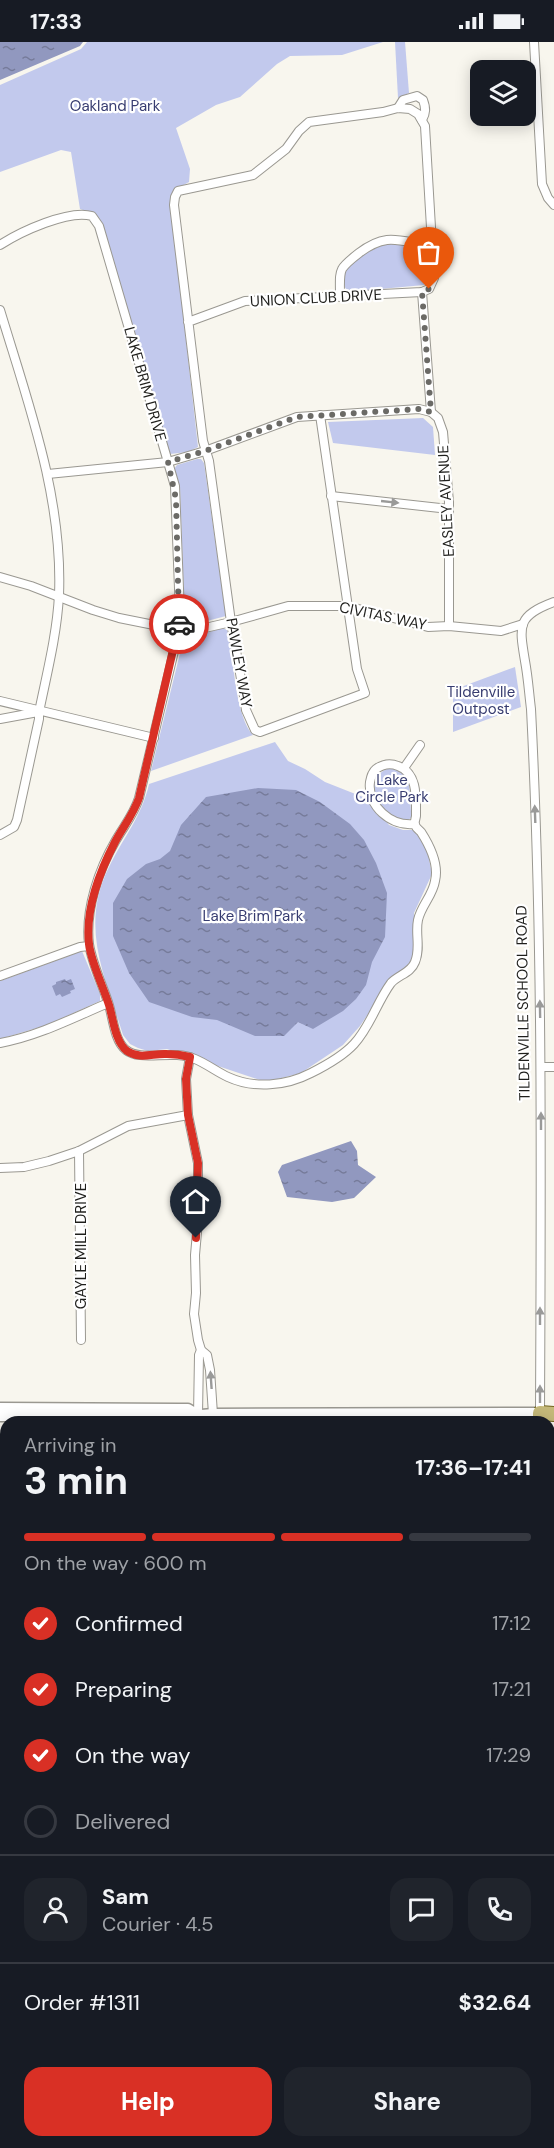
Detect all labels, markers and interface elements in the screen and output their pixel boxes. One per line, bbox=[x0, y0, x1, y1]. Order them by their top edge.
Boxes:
text: 17:33 bbox=[30, 7, 82, 36]
map controls bbox=[470, 60, 536, 126]
button: layers bbox=[470, 60, 536, 126]
park label: Oakland Park bbox=[70, 96, 161, 116]
pin bbox=[403, 227, 454, 289]
icon: bag bbox=[412, 236, 445, 269]
street label: UNION CLUB DRIVE bbox=[250, 285, 382, 311]
street label: LAKE BRIM DRIVE bbox=[119, 324, 171, 444]
street label: EASLEY AVENUE bbox=[433, 445, 459, 557]
one-way arrow bbox=[380, 497, 399, 507]
courier bbox=[149, 594, 209, 654]
street label: CIVITAS WAY bbox=[338, 597, 429, 635]
icon: car bbox=[163, 608, 196, 641]
street label: PAWLEY WAY bbox=[221, 616, 257, 710]
park label: Tildenville Outpost bbox=[447, 682, 515, 719]
park label: Lake Circle Park bbox=[355, 770, 429, 807]
one-way arrow bbox=[531, 804, 540, 823]
street label: TILDENVILLE SCHOOL ROAD bbox=[511, 905, 535, 1101]
park label: Lake Brim Park bbox=[203, 906, 304, 926]
one-way arrow bbox=[535, 999, 544, 1018]
one-way arrow bbox=[536, 1111, 546, 1130]
pin bbox=[170, 1176, 221, 1238]
street label: GAYLE MILL DRIVE bbox=[71, 1183, 91, 1309]
icon: home bbox=[179, 1185, 212, 1218]
one-way arrow bbox=[535, 1306, 545, 1325]
one-way arrow bbox=[206, 1371, 216, 1390]
one-way arrow bbox=[535, 1384, 545, 1403]
text: Arriving in bbox=[24, 1432, 116, 1458]
text: 17:36–17:41 bbox=[415, 1453, 531, 1482]
text: 3 min bbox=[24, 1455, 128, 1506]
text: On the way · 600 m bbox=[24, 1550, 207, 1576]
icon: check bbox=[24, 1607, 57, 1640]
text: Confirmed bbox=[75, 1609, 183, 1638]
text: 17:12 bbox=[492, 1610, 531, 1636]
icon: check bbox=[24, 1673, 57, 1706]
text: Preparing bbox=[75, 1675, 172, 1704]
text: 17:21 bbox=[492, 1676, 531, 1702]
icon: check bbox=[24, 1739, 57, 1772]
text: On the way bbox=[75, 1741, 190, 1770]
text: 17:29 bbox=[486, 1742, 531, 1768]
text: Delivered bbox=[75, 1807, 170, 1836]
button: person bbox=[24, 1878, 87, 1941]
button: chat bbox=[390, 1878, 453, 1941]
button: phone bbox=[468, 1878, 531, 1941]
text: Sam bbox=[102, 1882, 149, 1911]
text: Courier · 4.5 bbox=[102, 1911, 214, 1937]
text: Order #1311 bbox=[24, 1988, 140, 2017]
text: $32.64 bbox=[459, 1988, 531, 2017]
button: Help bbox=[24, 2067, 272, 2136]
button: Share bbox=[284, 2067, 531, 2136]

